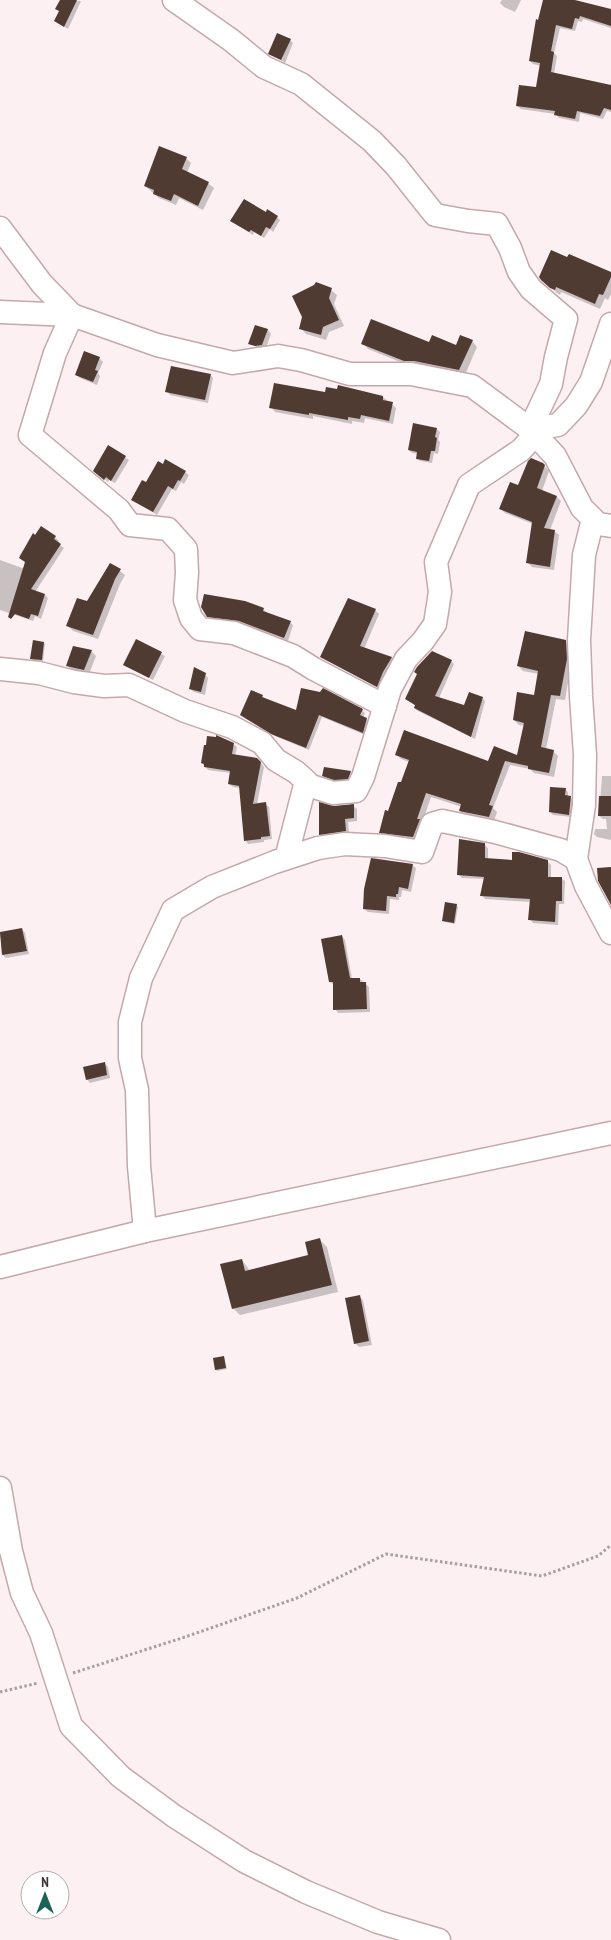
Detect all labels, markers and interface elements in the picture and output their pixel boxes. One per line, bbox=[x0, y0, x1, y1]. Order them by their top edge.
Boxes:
north arrow bbox=[20, 1870, 70, 1920]
text: N bbox=[41, 1873, 49, 1891]

